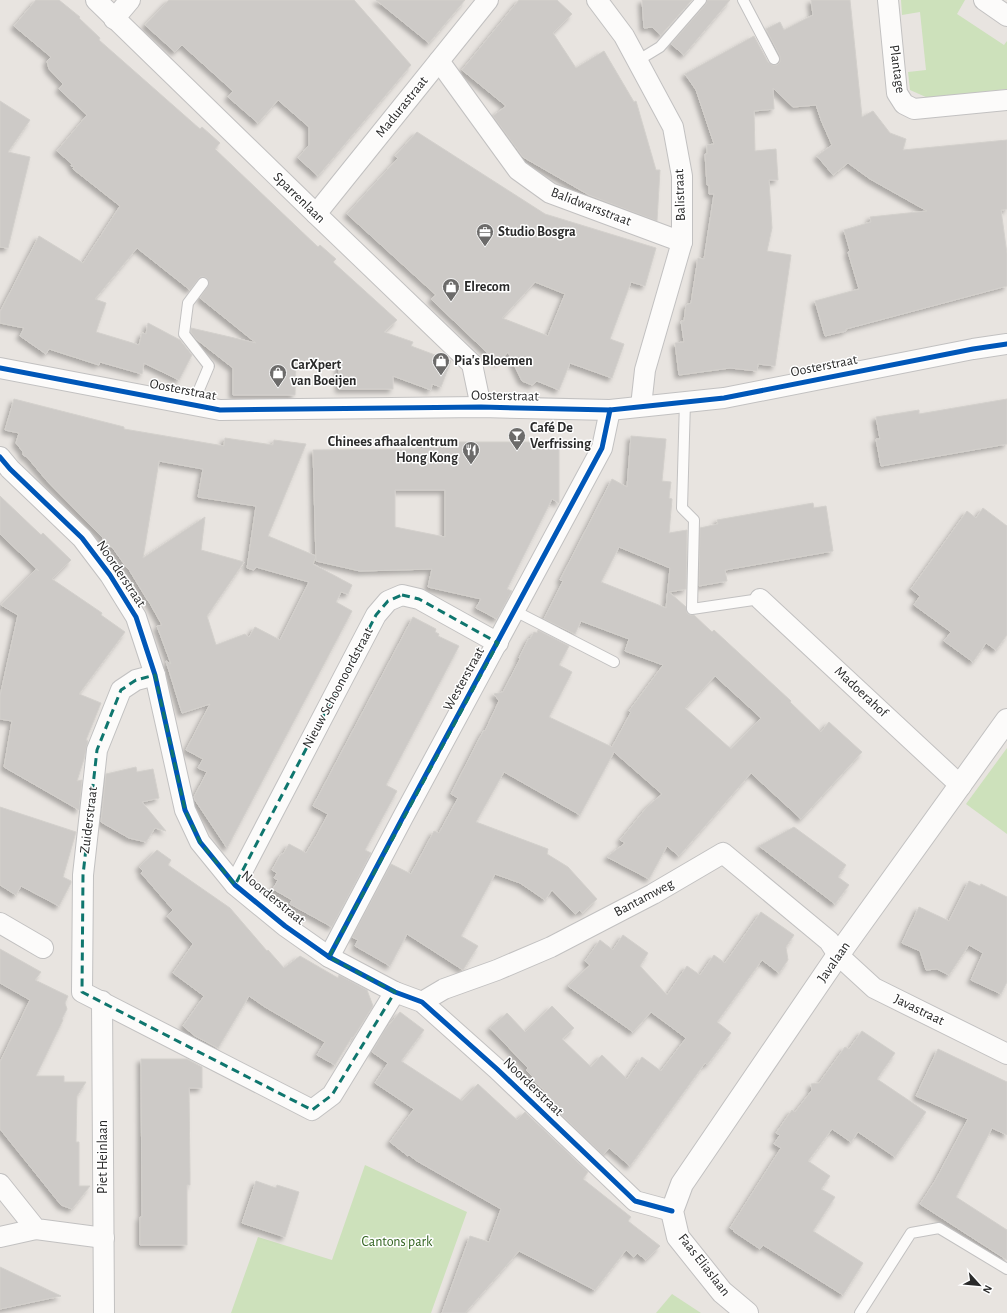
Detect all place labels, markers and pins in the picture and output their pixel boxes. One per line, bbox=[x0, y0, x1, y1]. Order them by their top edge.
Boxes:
office icon: Studio Bosgra bbox=[475, 222, 495, 247]
place label: Studio Bosgra bbox=[498, 225, 576, 239]
shop icon: Elrecom bbox=[441, 277, 461, 302]
place label: Elrecom bbox=[464, 280, 510, 294]
shop icon: Pia's Bloemen bbox=[431, 351, 451, 376]
place label: Pia's Bloemen bbox=[454, 354, 533, 368]
place label: CarXpert van Boeijen bbox=[291, 358, 356, 388]
shop icon: CarXpert van Boeijen bbox=[268, 363, 288, 388]
place label: Café De Verfrissing bbox=[530, 421, 592, 451]
bar icon: Café De Verfrissing bbox=[507, 426, 527, 451]
place label: Chinees afhaalcentrum Hong Kong bbox=[328, 435, 459, 465]
restaurant icon: Chinees afhaalcentrum Hong Kong bbox=[461, 440, 481, 465]

